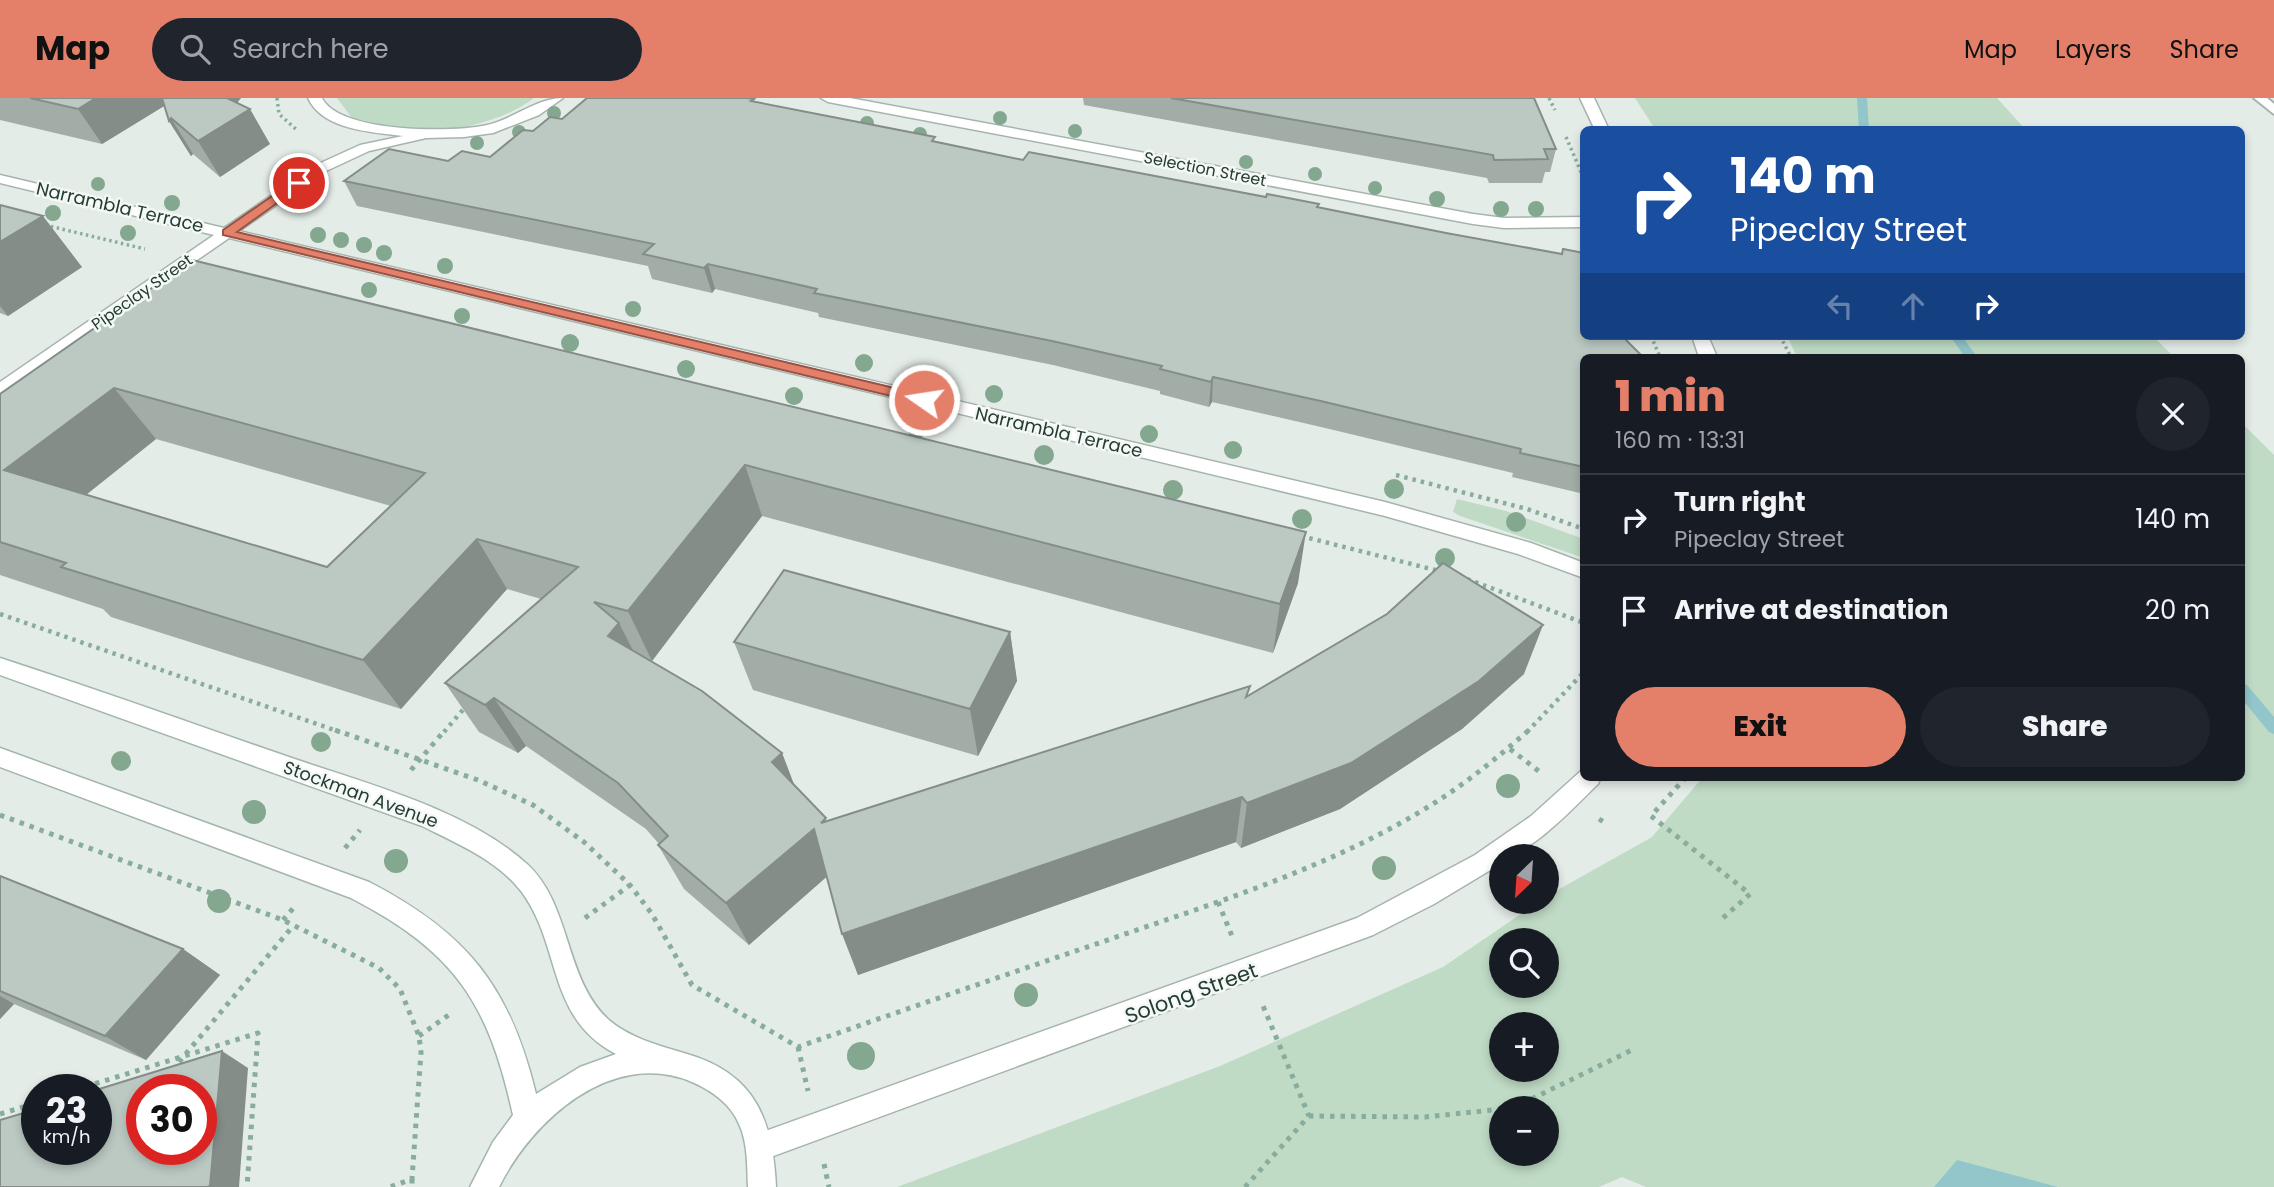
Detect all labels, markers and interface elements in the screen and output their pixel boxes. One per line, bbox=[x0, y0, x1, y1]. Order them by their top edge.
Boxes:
search box bbox=[152, 18, 642, 81]
text: Map bbox=[35, 25, 110, 72]
icon: search bbox=[176, 30, 214, 68]
text: Search here bbox=[232, 31, 389, 67]
text: Map bbox=[1964, 33, 2017, 66]
text: Layers bbox=[2055, 33, 2131, 66]
text: Share bbox=[2169, 33, 2239, 66]
text: 140 m bbox=[1730, 142, 1876, 210]
street label: Selection Street bbox=[1142, 146, 1268, 192]
pin bbox=[269, 153, 329, 213]
icon: right bbox=[1615, 154, 1706, 245]
icon: arrive bbox=[280, 164, 318, 202]
street label: Narrambla Terrace bbox=[34, 176, 206, 238]
text: Pipeclay Street bbox=[1730, 207, 1967, 252]
street label: Pipeclay Street bbox=[87, 248, 197, 335]
icon: left bbox=[1821, 287, 1859, 325]
icon: ahead bbox=[1894, 287, 1932, 325]
icon: right bbox=[1967, 287, 2005, 325]
position arrow bbox=[887, 363, 961, 437]
text: 1 min bbox=[1615, 367, 1726, 426]
button: close bbox=[2136, 377, 2210, 451]
street label: Narrambla Terrace bbox=[973, 401, 1145, 463]
text: 160 m · 13:31 bbox=[1615, 424, 1745, 456]
text: Turn right bbox=[1674, 484, 1806, 520]
icon: right bbox=[1615, 501, 1653, 539]
text: 140 m bbox=[2135, 501, 2210, 537]
text: Pipeclay Street bbox=[1674, 523, 1844, 555]
icon: arrive bbox=[1615, 592, 1653, 630]
text: Arrive at destination bbox=[1674, 592, 1949, 628]
text: 20 m bbox=[2145, 592, 2210, 628]
button: Exit bbox=[1615, 687, 1906, 767]
button: Share bbox=[1920, 687, 2210, 767]
street label: Stockman Avenue bbox=[280, 754, 442, 834]
north arrow bbox=[1489, 844, 1559, 914]
map controls bbox=[1489, 844, 1559, 1166]
button: search bbox=[1489, 928, 1559, 998]
street label: Solong Street bbox=[1121, 956, 1261, 1030]
button: + bbox=[1489, 1012, 1559, 1082]
speed limit sign: 30 bbox=[126, 1074, 217, 1165]
text: 23 bbox=[46, 1086, 87, 1135]
button: − bbox=[1489, 1096, 1559, 1166]
text: km/h bbox=[43, 1124, 90, 1149]

